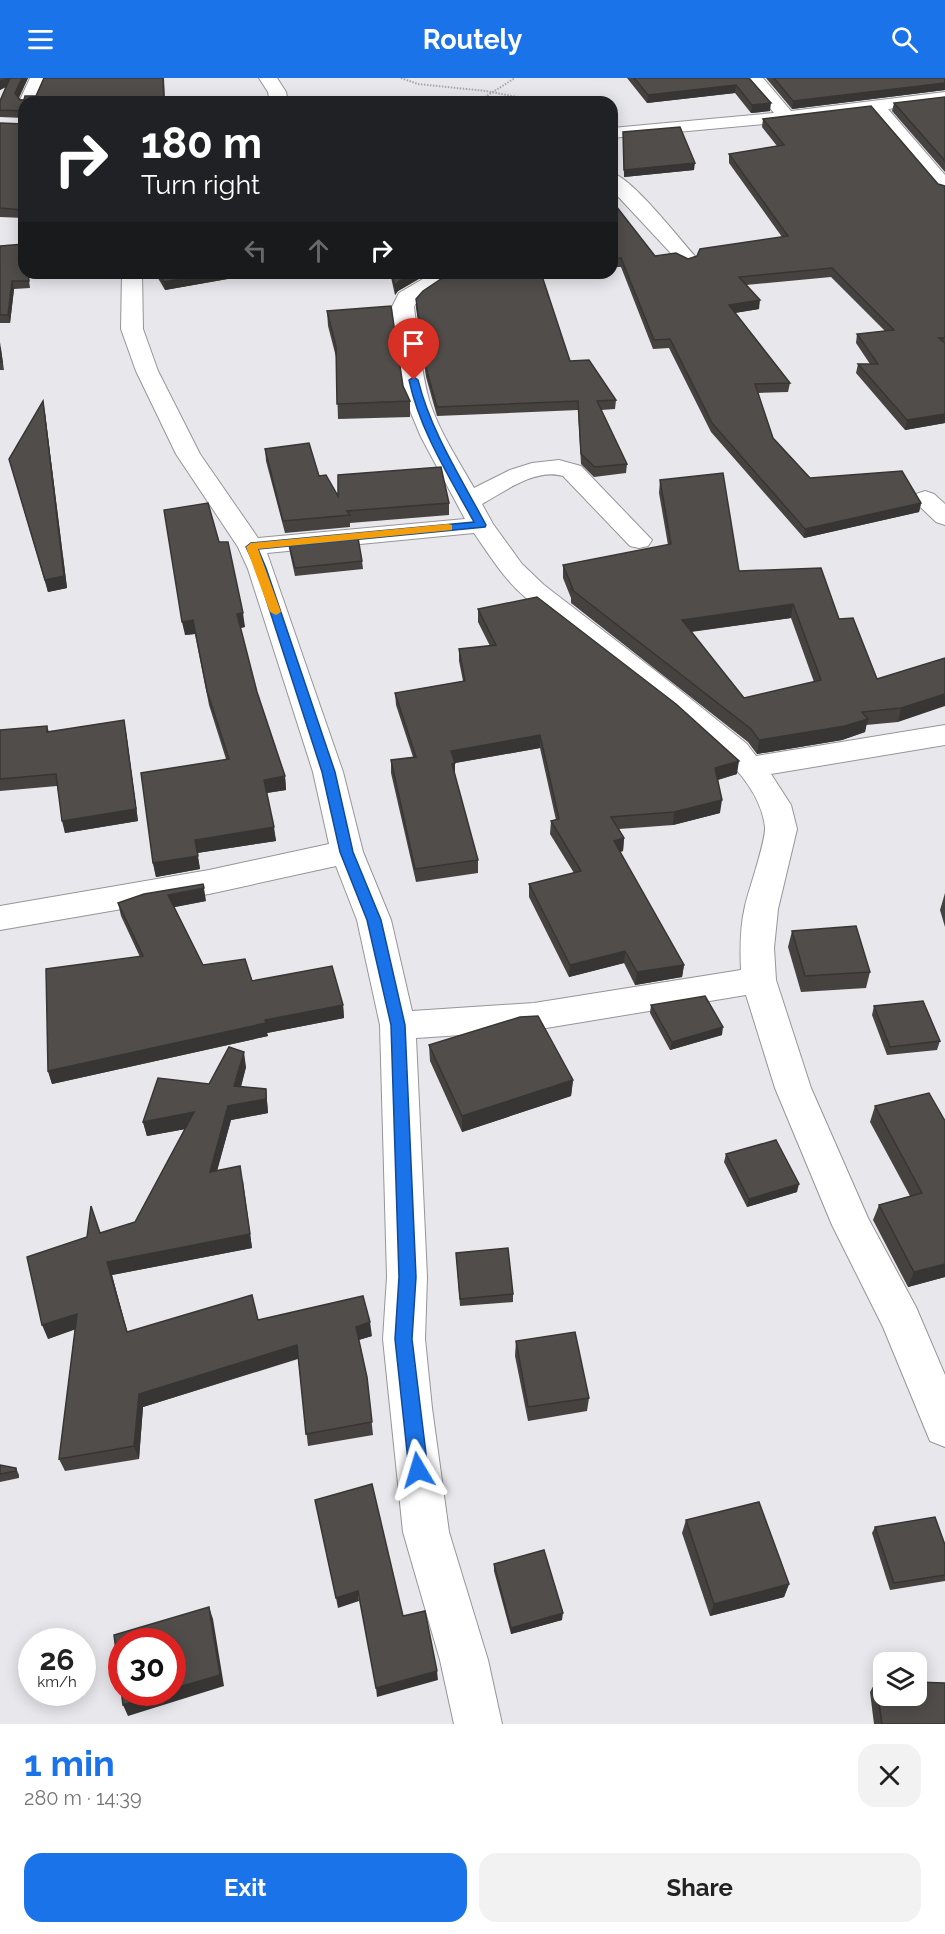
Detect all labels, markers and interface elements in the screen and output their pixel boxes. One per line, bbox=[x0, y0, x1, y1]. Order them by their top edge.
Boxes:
icon: menu bbox=[24, 23, 57, 56]
icon: search bbox=[888, 23, 921, 56]
text: Routely bbox=[423, 24, 522, 55]
text: 180 m bbox=[141, 119, 262, 168]
icon: right bbox=[42, 120, 120, 198]
text: Turn right bbox=[141, 169, 260, 200]
icon: left bbox=[239, 234, 272, 267]
icon: ahead bbox=[302, 234, 335, 267]
icon: right bbox=[365, 234, 398, 267]
pin bbox=[388, 318, 439, 380]
icon: arrive bbox=[397, 327, 430, 360]
position arrow bbox=[386, 1438, 450, 1502]
speed limit sign: 30 bbox=[108, 1628, 186, 1706]
text: 26 bbox=[39, 1642, 75, 1677]
map controls bbox=[873, 1652, 927, 1706]
button: layers bbox=[873, 1652, 927, 1706]
text: km/h bbox=[37, 1673, 77, 1691]
text: 1 min bbox=[24, 1742, 115, 1784]
button: close bbox=[858, 1744, 921, 1807]
text: 280 m · 14:39 bbox=[24, 1786, 142, 1810]
button: Exit bbox=[24, 1853, 467, 1922]
button: Share bbox=[479, 1853, 921, 1922]

